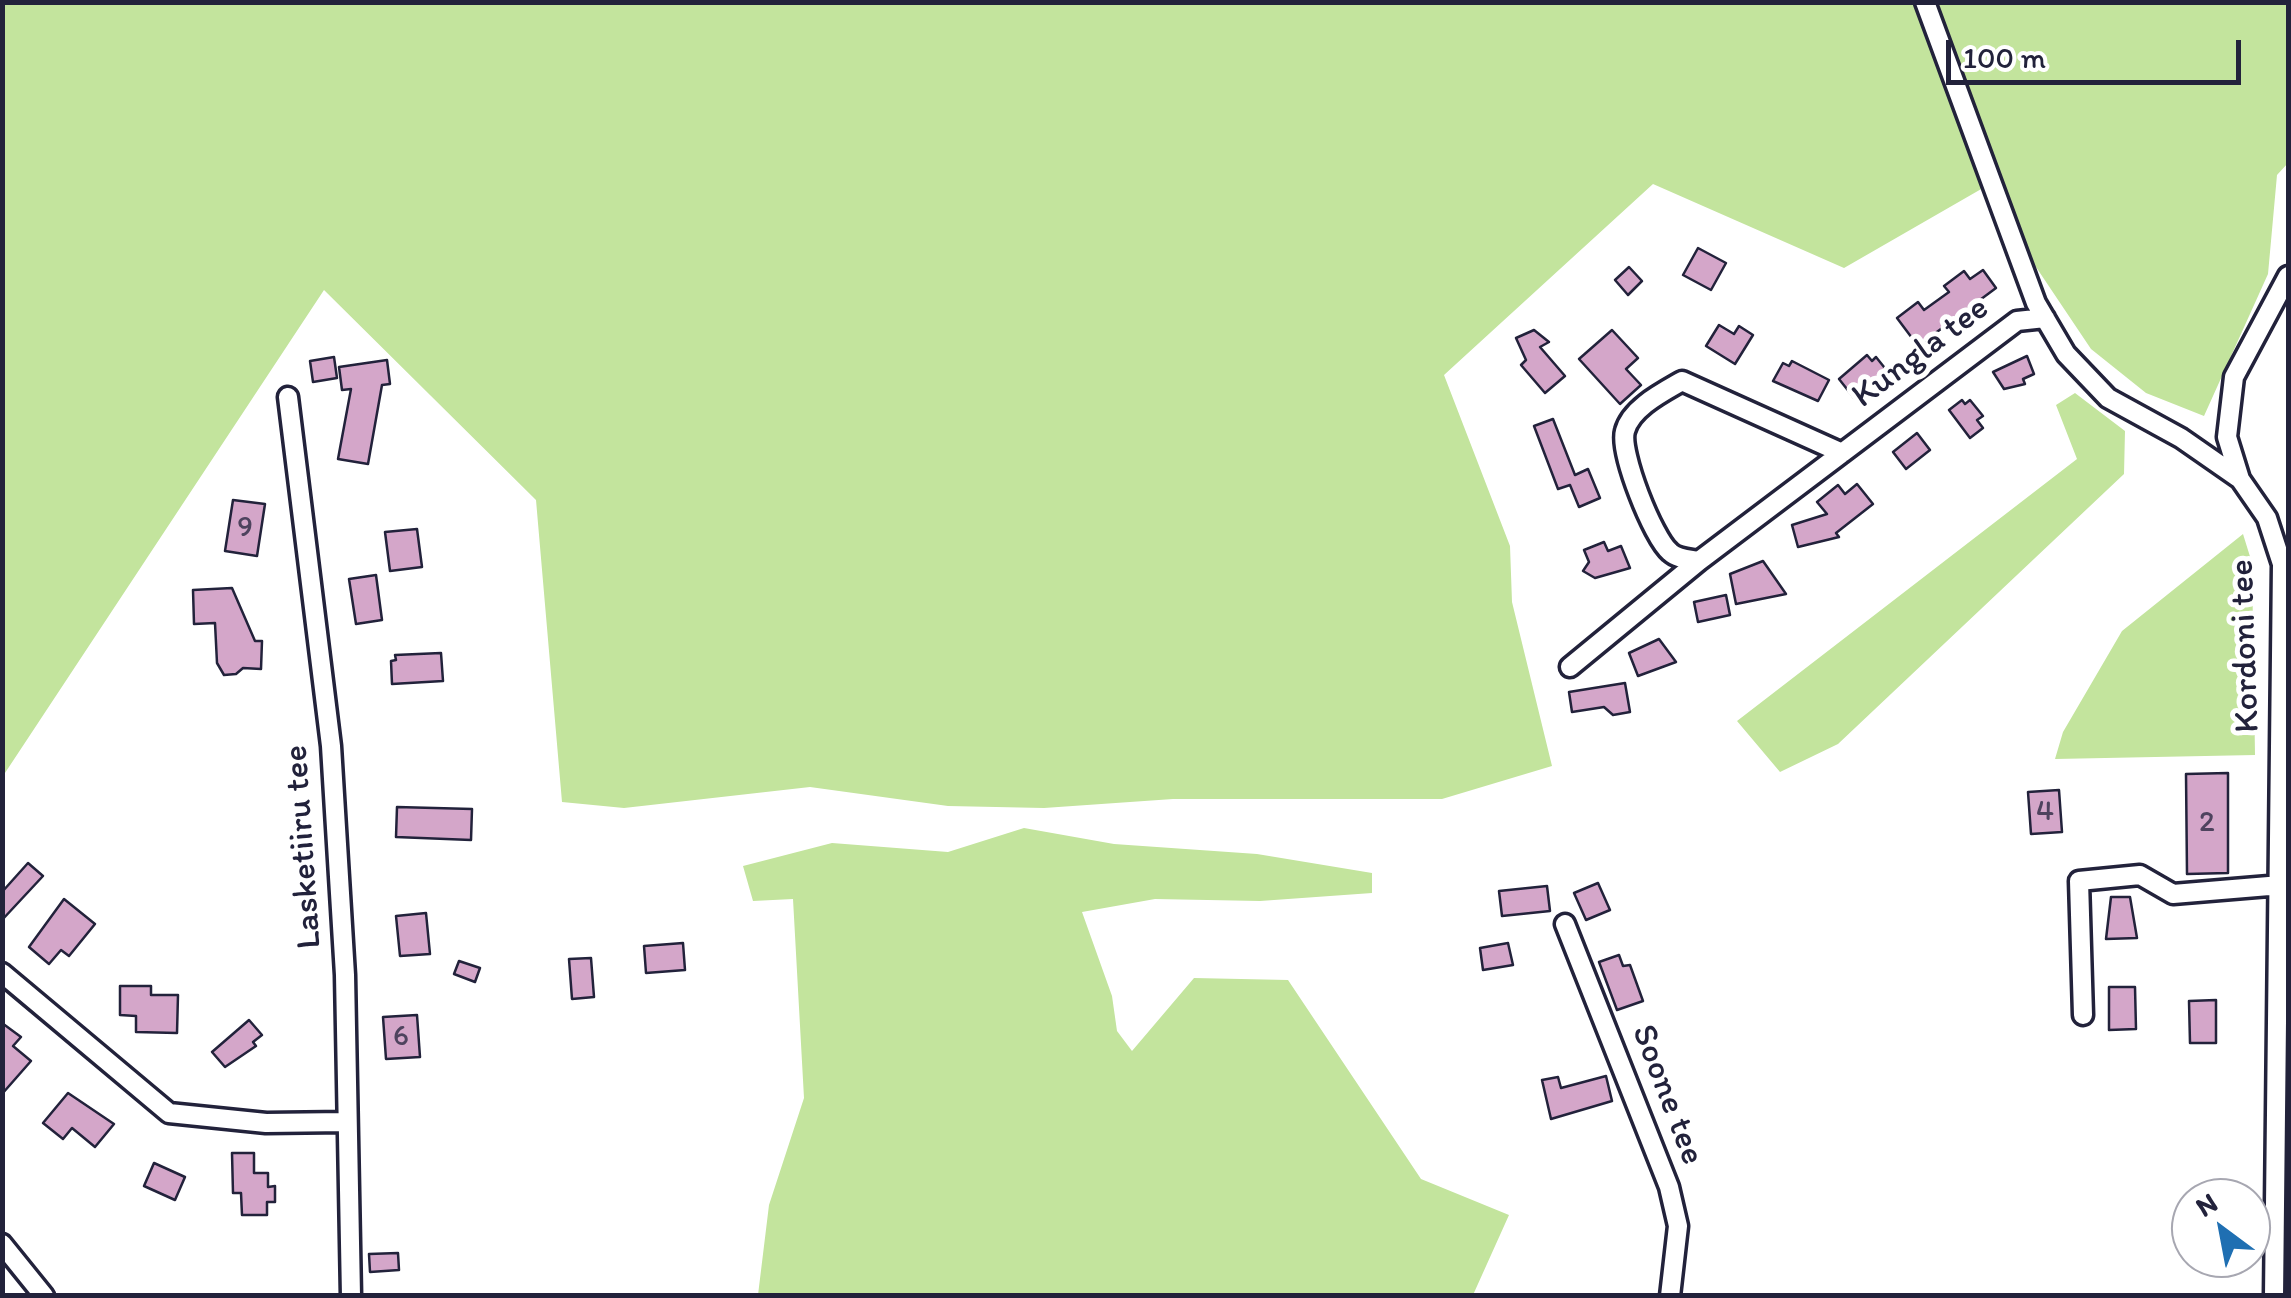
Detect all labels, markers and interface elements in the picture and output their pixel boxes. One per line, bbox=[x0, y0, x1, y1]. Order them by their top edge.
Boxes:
scale bar bbox=[1951, 20, 2246, 82]
text: 100 m bbox=[1963, 39, 2046, 76]
street label: Kungla tee bbox=[1844, 288, 1998, 418]
house number: 9 bbox=[237, 510, 253, 546]
street label: Kordoni tee bbox=[2222, 559, 2270, 733]
street label: Lasketiiru tee bbox=[276, 744, 332, 950]
house number: 4 bbox=[2036, 794, 2054, 830]
house number: 2 bbox=[2199, 805, 2215, 841]
house number: 6 bbox=[393, 1019, 409, 1055]
street label: Soone tee bbox=[1621, 1019, 1713, 1171]
north arrow bbox=[2171, 1178, 2271, 1278]
text: N bbox=[2189, 1185, 2223, 1224]

